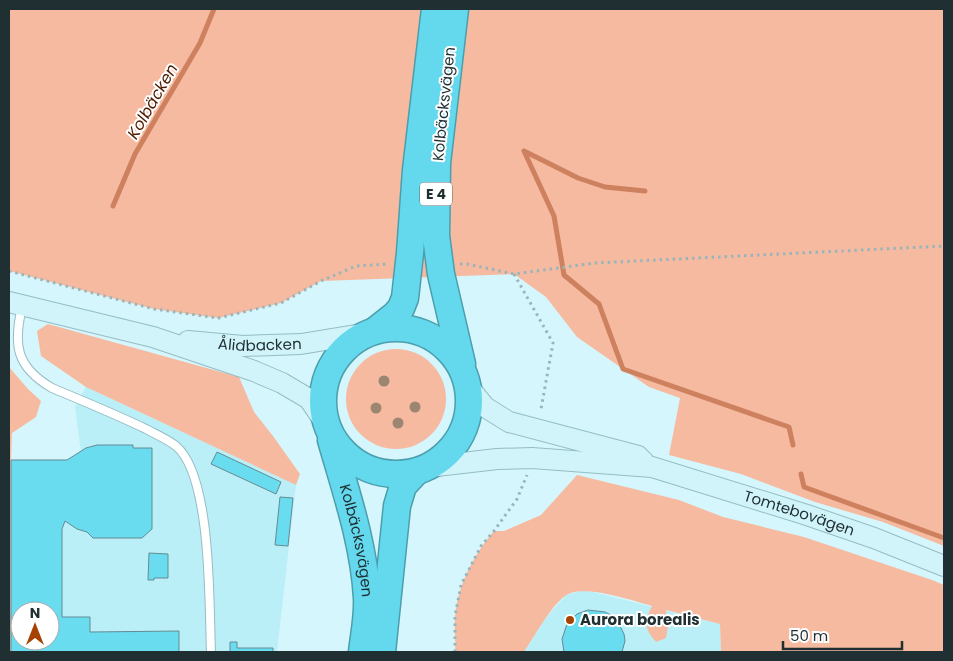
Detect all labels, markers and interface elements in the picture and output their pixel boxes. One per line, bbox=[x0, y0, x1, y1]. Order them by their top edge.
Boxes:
street label: Kolbäcksvägen bbox=[427, 46, 460, 162]
water label: Kolbäcken bbox=[122, 59, 183, 143]
road number: E 4 bbox=[420, 182, 452, 205]
street label: Ålidbacken bbox=[217, 333, 302, 356]
street label: Kolbäcksvägen bbox=[335, 482, 378, 598]
street label: Tomtebovägen bbox=[741, 485, 857, 541]
north arrow bbox=[10, 601, 60, 651]
text: N bbox=[30, 603, 40, 623]
place label: Aurora borealis bbox=[580, 609, 700, 630]
marker: Aurora borealis bbox=[564, 614, 576, 626]
scale bar bbox=[783, 618, 902, 650]
text: 50 m bbox=[790, 625, 828, 646]

